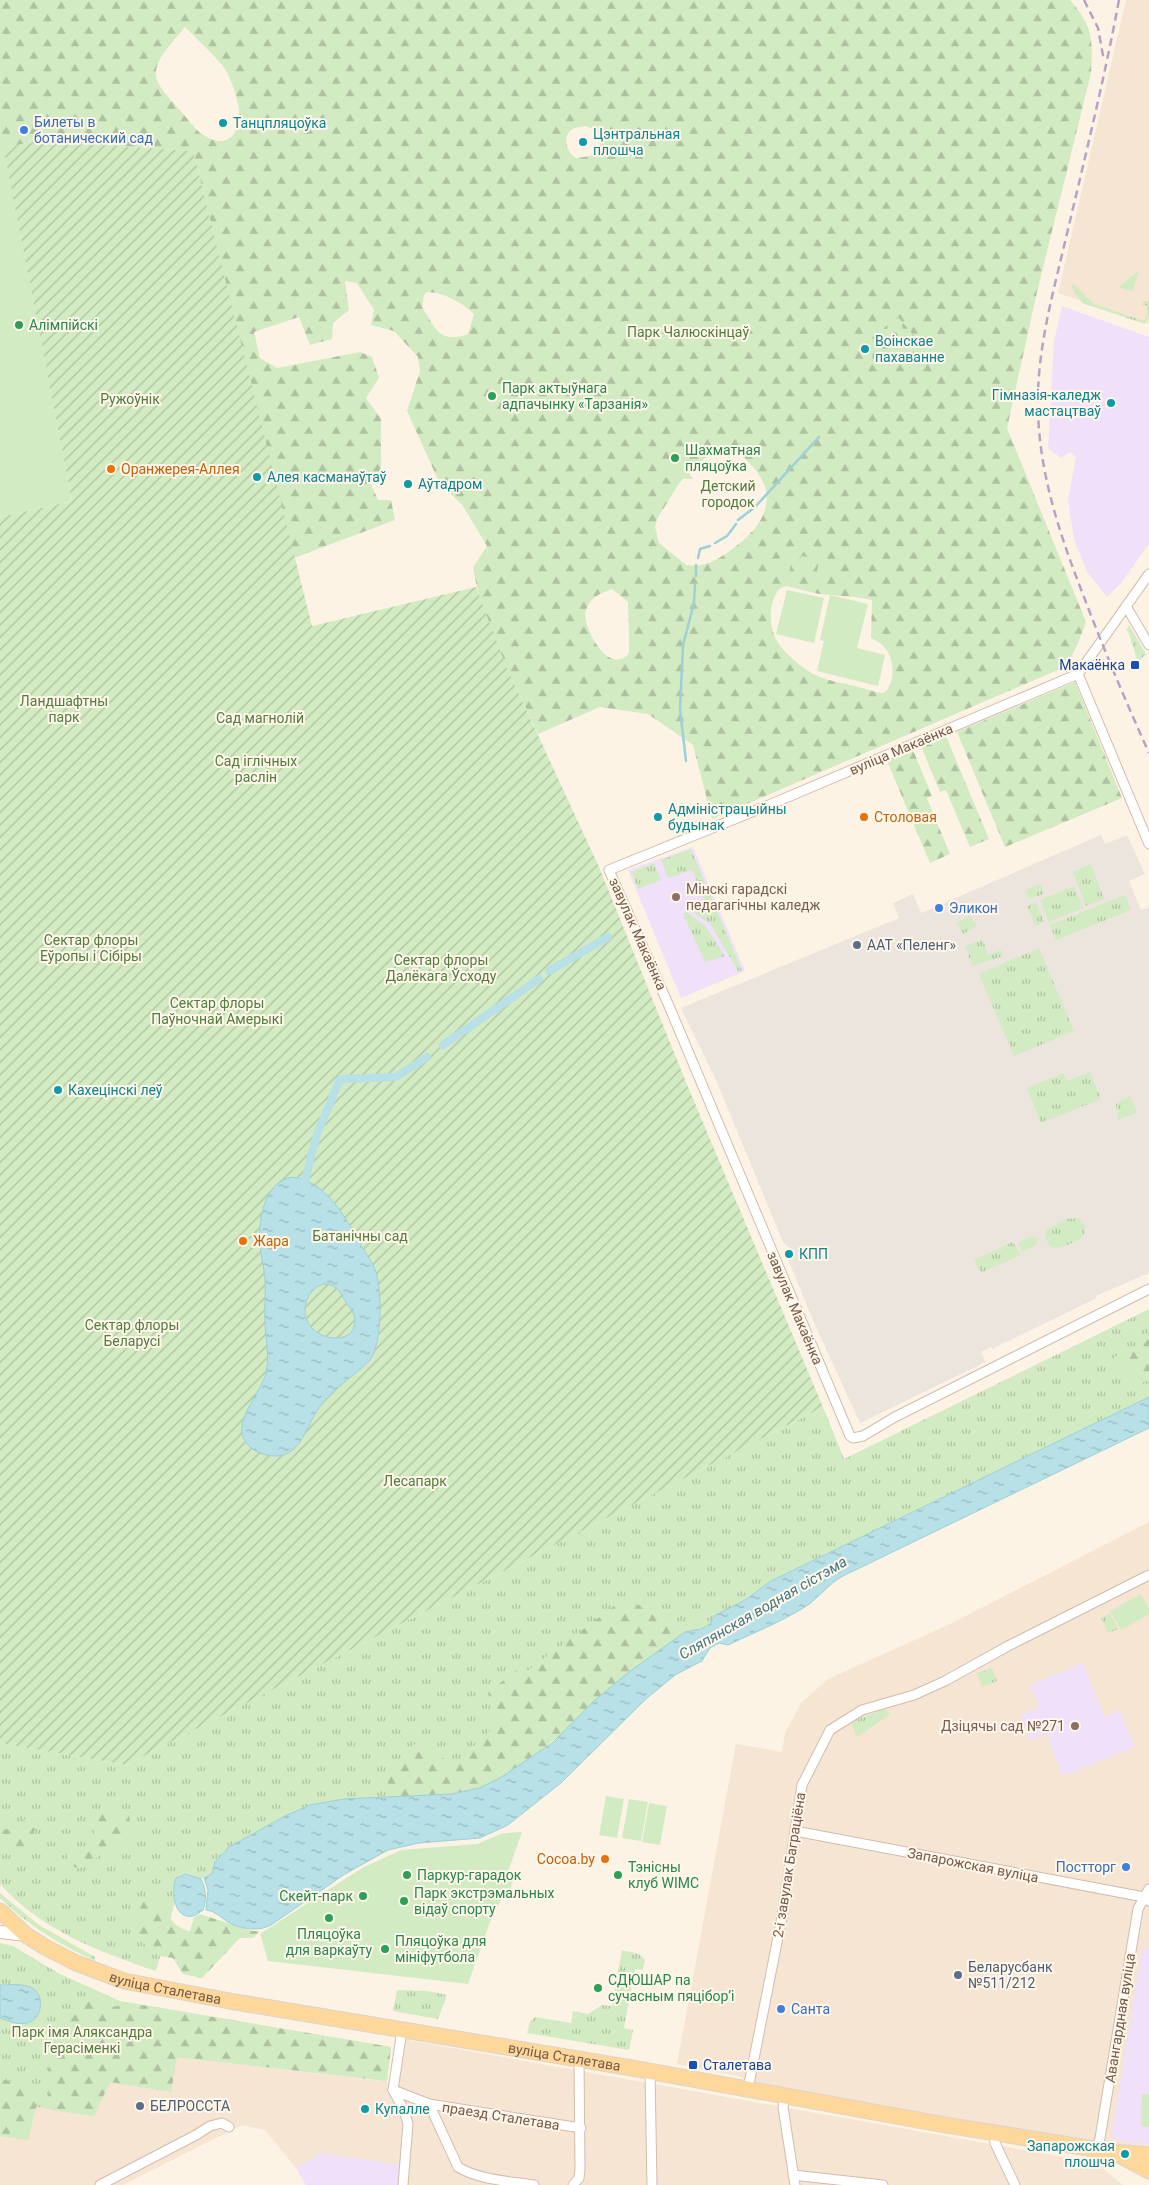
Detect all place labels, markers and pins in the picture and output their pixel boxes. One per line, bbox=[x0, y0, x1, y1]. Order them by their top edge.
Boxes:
place label: Билеты в ботанический сад bbox=[34, 114, 153, 146]
place label: Танцпляцоўка bbox=[233, 115, 326, 131]
marker: Танцпляцоўка bbox=[217, 117, 229, 129]
marker: Билеты в ботанический сад bbox=[18, 124, 30, 136]
place label: Цэнтральная плошча bbox=[593, 126, 680, 158]
marker: Цэнтральная плошча bbox=[577, 136, 589, 148]
place label: Алімпійскі bbox=[29, 317, 98, 333]
marker: Алімпійскі bbox=[13, 319, 25, 331]
place label: Воінскае пахаванне bbox=[875, 333, 944, 365]
marker: Воінскае пахаванне bbox=[859, 343, 871, 355]
place label: Парк актыўнага адпачынку «Тарзанія» bbox=[502, 380, 648, 412]
place label: Гімназія-каледж мастацтваў bbox=[992, 387, 1101, 419]
marker: Парк актыўнага адпачынку «Тарзанія» bbox=[486, 390, 498, 402]
marker: Гімназія-каледж мастацтваў bbox=[1105, 397, 1117, 409]
place label: Шахматная пляцоўка bbox=[685, 442, 761, 474]
marker: Шахматная пляцоўка bbox=[669, 452, 681, 464]
place label: Оранжерея-Аллея bbox=[121, 461, 240, 477]
marker: Оранжерея-Аллея bbox=[105, 463, 117, 475]
place label: Алея касманаўтаў bbox=[267, 469, 387, 485]
marker: Алея касманаўтаў bbox=[251, 471, 263, 483]
place label: Аўтадром bbox=[418, 476, 482, 492]
marker: Аўтадром bbox=[402, 478, 414, 490]
place label: Макаёнка bbox=[1059, 657, 1125, 673]
marker: Макаёнка bbox=[1129, 659, 1141, 671]
place label: Адміністрацыйны будынак bbox=[668, 801, 787, 833]
place label: Столовая bbox=[874, 809, 937, 825]
marker: Адміністрацыйны будынак bbox=[652, 811, 664, 823]
marker: Столовая bbox=[858, 811, 870, 823]
place label: Мінскі гарадскі педагагічны каледж bbox=[686, 881, 821, 913]
marker: Мінскі гарадскі педагагічны каледж bbox=[670, 891, 682, 903]
place label: Эликон bbox=[949, 900, 998, 916]
marker: Эликон bbox=[933, 902, 945, 914]
place label: ААТ «Пеленг» bbox=[867, 937, 956, 953]
marker: ААТ «Пеленг» bbox=[851, 939, 863, 951]
place label: Кахецінскі леў bbox=[68, 1082, 163, 1098]
marker: Кахецінскі леў bbox=[52, 1084, 64, 1096]
place label: Жара bbox=[253, 1233, 289, 1249]
marker: Жара bbox=[237, 1235, 249, 1247]
place label: КПП bbox=[799, 1246, 828, 1262]
marker: КПП bbox=[783, 1248, 795, 1260]
place label: Дзіцячы сад №271 bbox=[941, 1718, 1065, 1734]
marker: Дзіцячы сад №271 bbox=[1069, 1720, 1081, 1732]
place label: Cocoa.by bbox=[537, 1851, 595, 1867]
marker: Cocoa.by bbox=[599, 1853, 611, 1865]
place label: Тэнісны клуб WIMC bbox=[628, 1859, 699, 1891]
place label: Постторг bbox=[1056, 1859, 1116, 1875]
marker: Постторг bbox=[1120, 1861, 1132, 1873]
place label: Паркур-гарадок bbox=[417, 1867, 522, 1883]
marker: Паркур-гарадок bbox=[401, 1869, 413, 1881]
marker: Тэнісны клуб WIMC bbox=[612, 1869, 624, 1881]
place label: Парк экстрэмальных відаў спорту bbox=[414, 1885, 555, 1917]
place label: Скейт-парк bbox=[279, 1888, 353, 1904]
marker: Скейт-парк bbox=[357, 1890, 369, 1902]
marker: Парк экстрэмальных відаў спорту bbox=[398, 1895, 410, 1907]
marker: Пляцоўка для варкаўту bbox=[323, 1912, 335, 1924]
place label: Пляцоўка для варкаўту bbox=[286, 1926, 373, 1958]
place label: Пляцоўка для мініфутбола bbox=[395, 1933, 486, 1965]
marker: Пляцоўка для мініфутбола bbox=[379, 1943, 391, 1955]
place label: Беларусбанк №511/212 bbox=[968, 1959, 1053, 1991]
marker: Беларусбанк №511/212 bbox=[952, 1969, 964, 1981]
place label: СДЮШАР па сучасным пяціборʼі bbox=[608, 1972, 734, 2004]
marker: СДЮШАР па сучасным пяціборʼі bbox=[592, 1982, 604, 1994]
place label: Санта bbox=[791, 2001, 830, 2017]
marker: Санта bbox=[775, 2003, 787, 2015]
place label: Сталетава bbox=[703, 2057, 772, 2073]
marker: Сталетава bbox=[687, 2059, 699, 2071]
place label: БЕЛРОССТА bbox=[150, 2098, 230, 2114]
marker: БЕЛРОССТА bbox=[134, 2100, 146, 2112]
place label: Купалле bbox=[375, 2101, 430, 2117]
marker: Купалле bbox=[359, 2103, 371, 2115]
place label: Запарожская плошча bbox=[1027, 2138, 1115, 2170]
marker: Запарожская плошча bbox=[1119, 2148, 1131, 2160]

